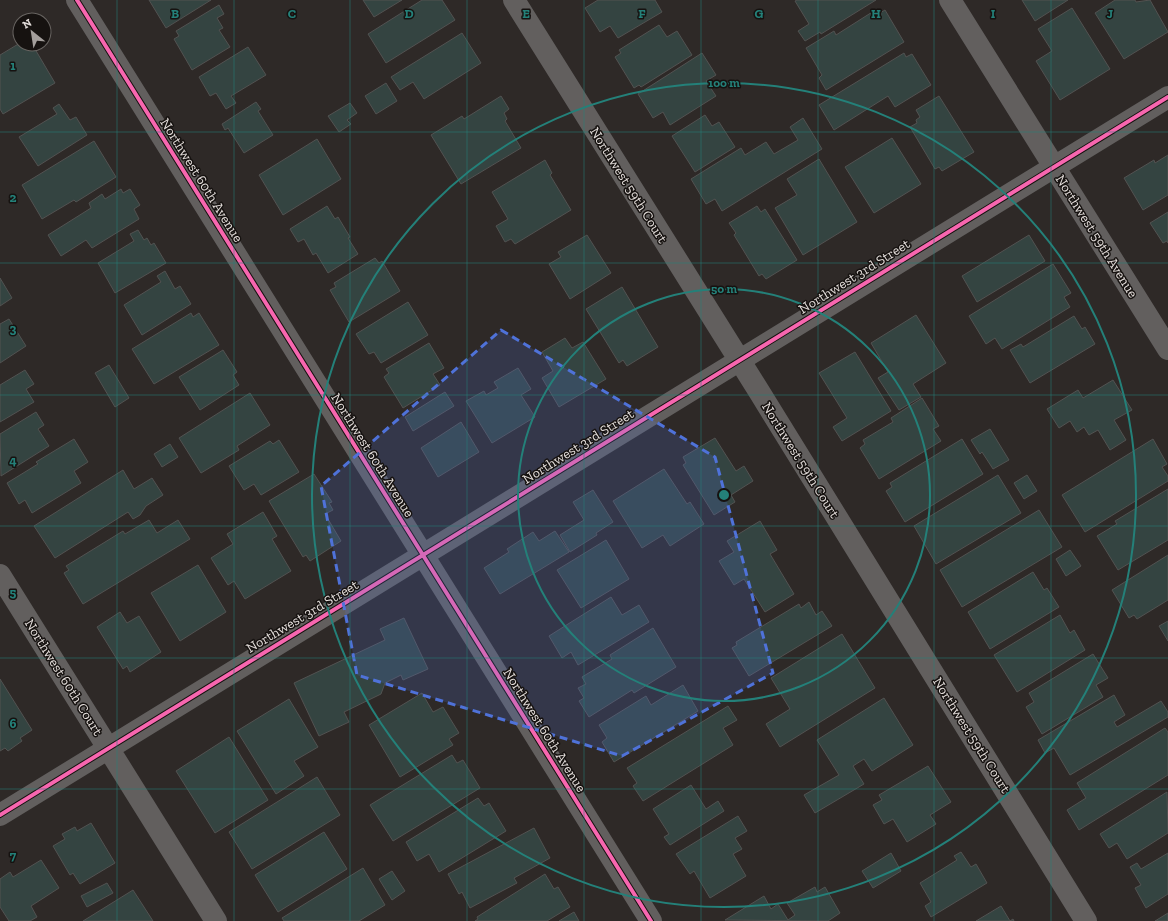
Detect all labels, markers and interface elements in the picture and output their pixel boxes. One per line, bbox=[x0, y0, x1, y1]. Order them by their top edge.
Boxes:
text: B bbox=[171, 6, 179, 21]
text: C bbox=[288, 6, 296, 21]
text: D bbox=[404, 6, 414, 21]
text: E bbox=[522, 6, 530, 21]
text: F bbox=[638, 6, 646, 21]
text: G bbox=[755, 6, 764, 21]
text: H bbox=[871, 6, 881, 21]
text: I bbox=[991, 6, 996, 21]
text: J bbox=[1107, 6, 1113, 21]
north arrow bbox=[12, 12, 52, 52]
text: N bbox=[20, 16, 35, 31]
text: 1 bbox=[10, 58, 16, 73]
text: 100 m bbox=[708, 76, 740, 90]
street label: Northwest 60th Avenue bbox=[156, 115, 247, 246]
street label: Northwest 59th Court bbox=[586, 124, 672, 247]
street label: Northwest 59th Avenue bbox=[1052, 171, 1142, 301]
text: 2 bbox=[10, 190, 17, 205]
street label: Northwest 3rd Street bbox=[795, 235, 914, 318]
text: 50 m bbox=[711, 282, 737, 296]
text: 3 bbox=[10, 321, 17, 336]
street label: Northwest 60th Avenue bbox=[327, 390, 418, 521]
street label: Northwest 59th Court bbox=[758, 399, 844, 522]
street label: Northwest 3rd Street bbox=[519, 405, 638, 488]
text: 4 bbox=[9, 453, 17, 468]
centre of rings bbox=[717, 488, 731, 502]
street label: Northwest 3rd Street bbox=[243, 576, 362, 657]
text: 5 bbox=[10, 585, 17, 600]
street label: Northwest 60th Court bbox=[21, 616, 107, 739]
street label: Northwest 60th Avenue bbox=[499, 665, 590, 796]
street label: Northwest 59th Court bbox=[929, 674, 1015, 797]
text: 6 bbox=[10, 716, 17, 731]
text: 7 bbox=[10, 848, 17, 863]

